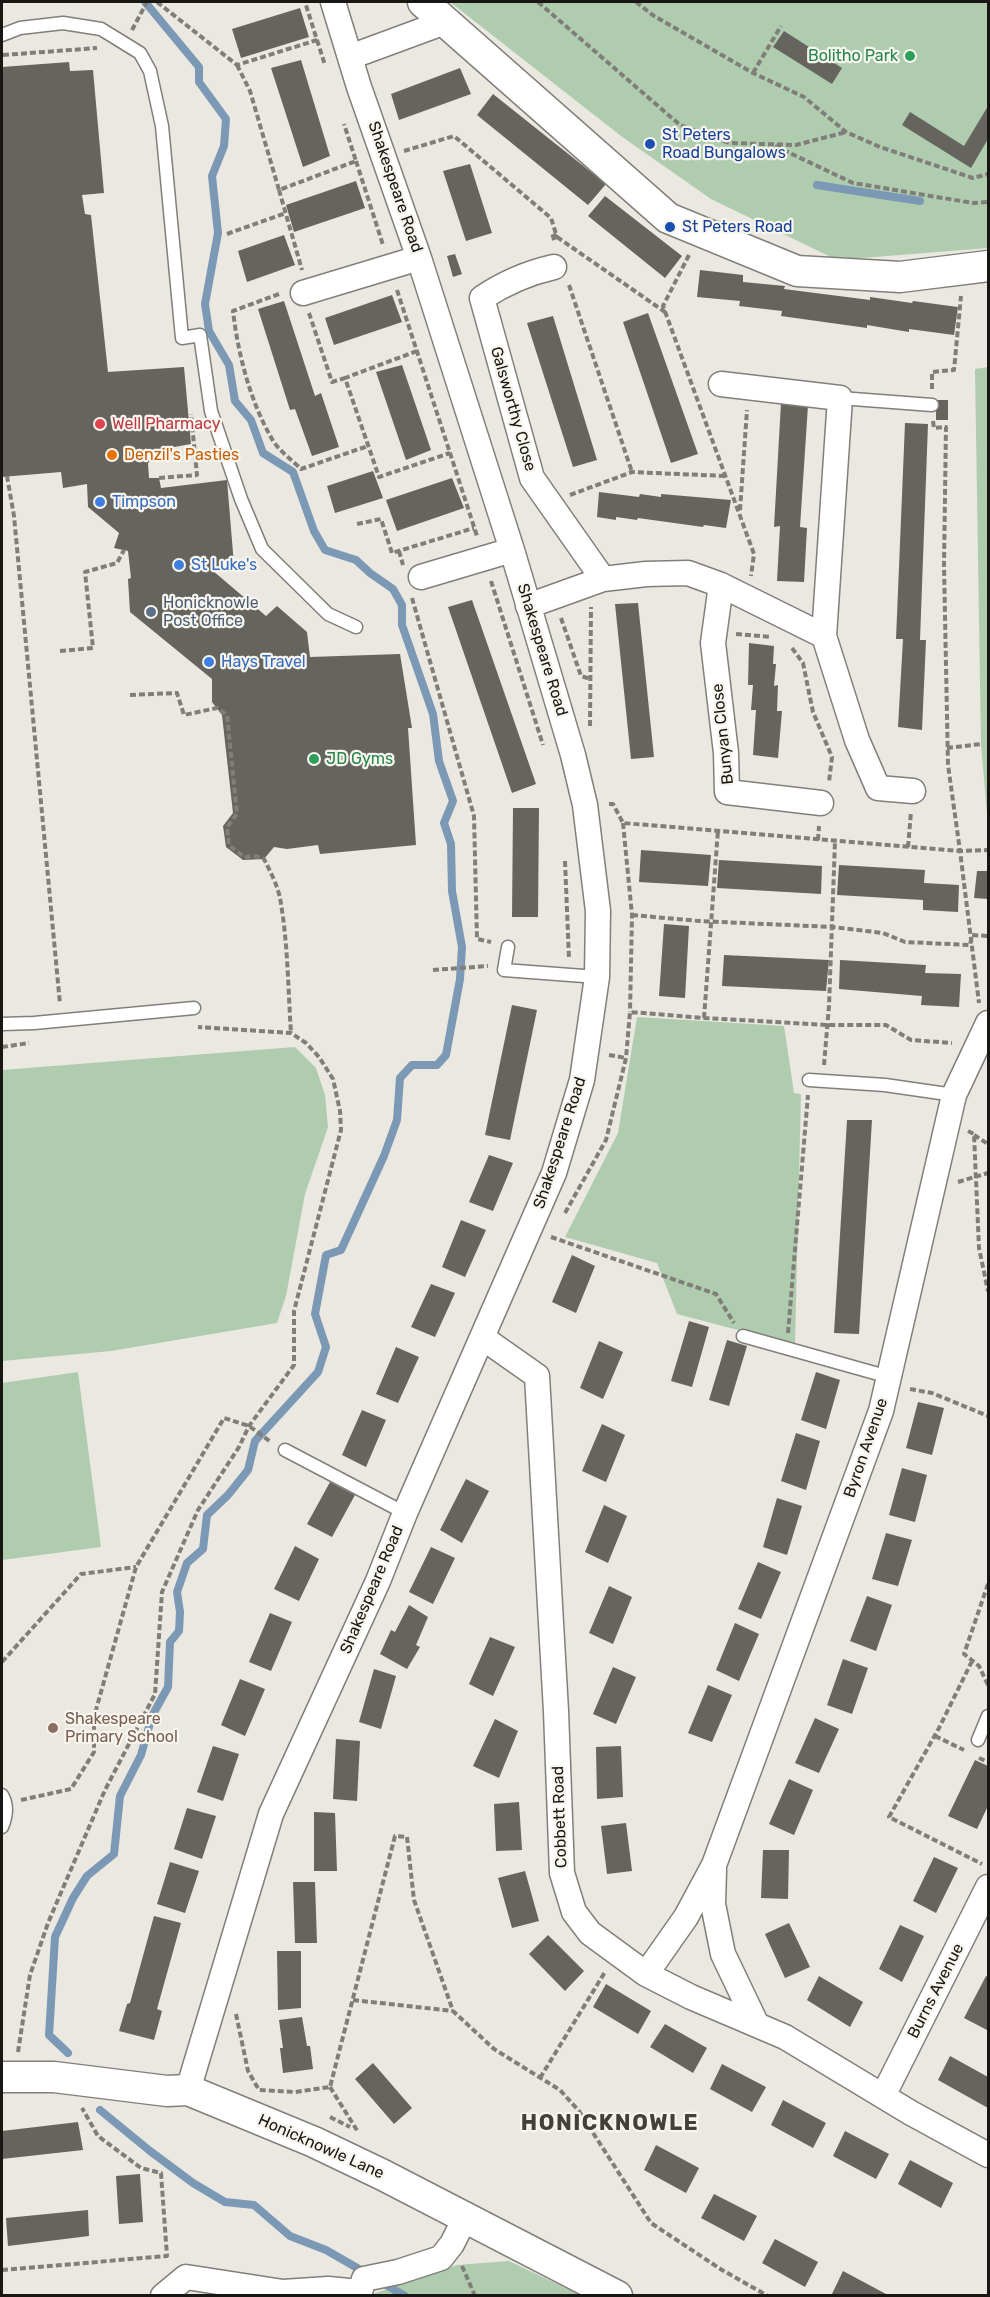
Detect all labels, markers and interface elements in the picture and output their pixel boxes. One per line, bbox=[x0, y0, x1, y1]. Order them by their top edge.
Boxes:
place label: Bolitho Park bbox=[808, 46, 898, 66]
marker: Bolitho Park bbox=[903, 49, 917, 63]
street label: Shakespeare Road bbox=[364, 119, 426, 255]
place label: St Peters Road Bungalows bbox=[662, 125, 786, 163]
marker: St Peters Road Bungalows bbox=[643, 137, 657, 151]
place label: St Peters Road bbox=[682, 217, 792, 237]
marker: St Peters Road bbox=[663, 220, 677, 234]
street label: Galsworthy Close bbox=[486, 344, 540, 474]
place label: Well Pharmacy bbox=[112, 414, 221, 434]
marker: Well Pharmacy bbox=[93, 417, 107, 431]
place label: Denzil's Pasties bbox=[124, 445, 239, 465]
marker: Denzil's Pasties bbox=[105, 448, 119, 462]
place label: Timpson bbox=[112, 492, 176, 512]
marker: Timpson bbox=[93, 495, 107, 509]
place label: St Luke's bbox=[191, 555, 257, 575]
marker: St Luke's bbox=[172, 558, 186, 572]
street label: Shakespeare Road bbox=[513, 581, 571, 719]
place label: Honicknowle Post Office bbox=[163, 593, 259, 631]
marker: Honicknowle Post Office bbox=[144, 605, 158, 619]
place label: Hays Travel bbox=[221, 652, 306, 672]
marker: Hays Travel bbox=[202, 655, 216, 669]
street label: Bunyan Close bbox=[708, 682, 738, 786]
place label: JD Gyms bbox=[326, 749, 393, 769]
marker: JD Gyms bbox=[307, 752, 321, 766]
street label: Shakespeare Road bbox=[530, 1075, 590, 1211]
street label: Byron Avenue bbox=[840, 1396, 892, 1500]
street label: Shakespeare Road bbox=[336, 1523, 408, 1657]
place label: Shakespeare Primary School bbox=[65, 1709, 178, 1747]
marker: Shakespeare Primary School bbox=[46, 1721, 60, 1735]
street label: Cobbett Road bbox=[549, 1766, 571, 1868]
street label: Burns Avenue bbox=[904, 1940, 968, 2042]
street label: Honicknowle Lane bbox=[255, 2111, 387, 2183]
district label: HONICKNOWLE bbox=[521, 2111, 699, 2137]

